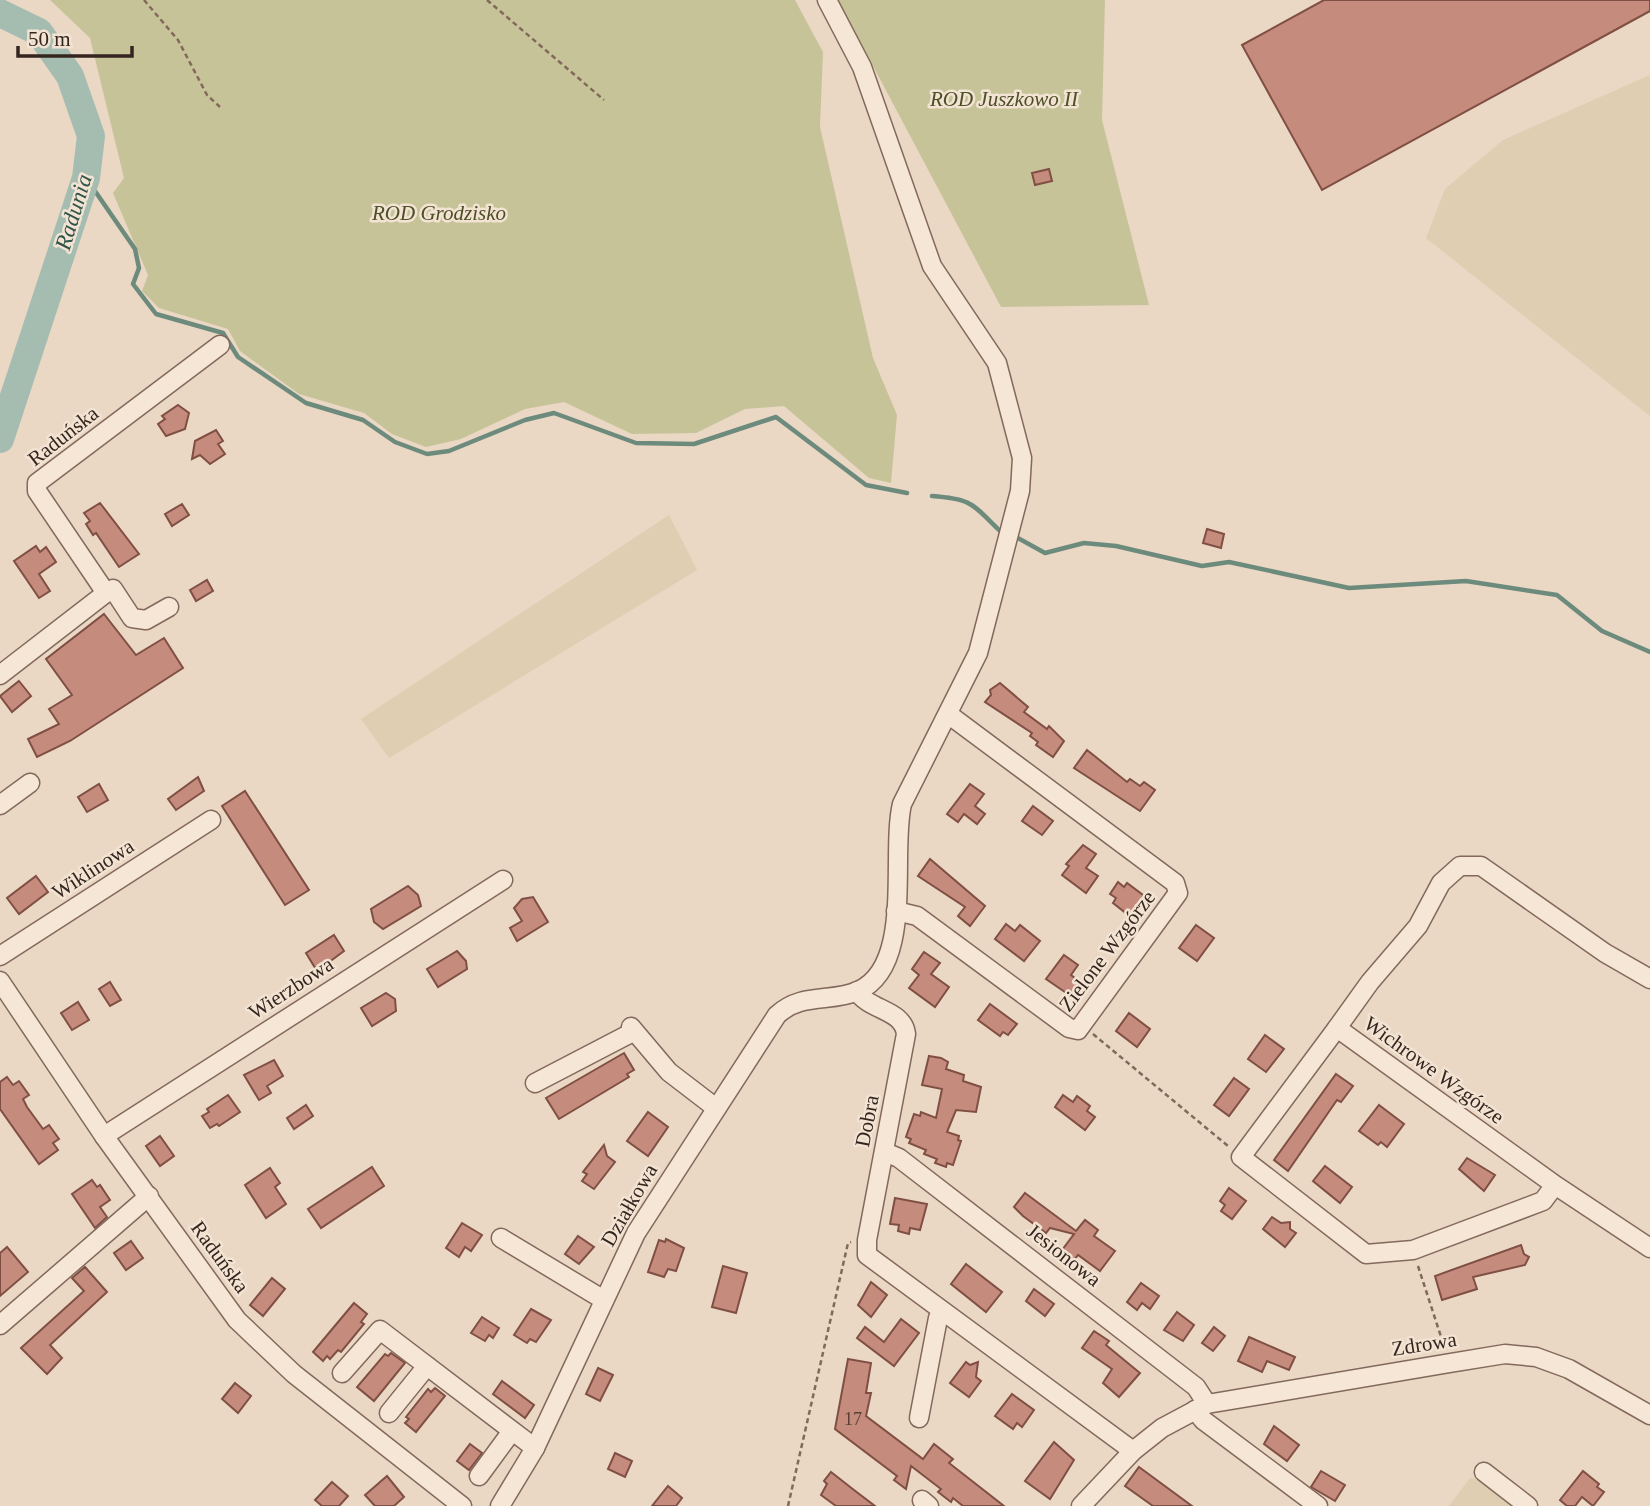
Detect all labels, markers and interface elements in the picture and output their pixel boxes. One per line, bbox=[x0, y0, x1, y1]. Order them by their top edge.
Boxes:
scale bar bbox=[18, 14, 131, 58]
text: 50 m bbox=[28, 27, 71, 51]
park label: ROD Juszkowo II bbox=[929, 87, 1079, 111]
water label: Radunia bbox=[50, 171, 97, 254]
park label: ROD Grodzisko bbox=[371, 201, 506, 225]
street label: Raduńska bbox=[23, 401, 104, 471]
street label: Wiklinowa bbox=[48, 833, 139, 904]
street label: Zielone Wzgórze bbox=[1054, 886, 1160, 1016]
street label: Wierzbowa bbox=[244, 951, 338, 1024]
street label: Wichrowe Wzgórze bbox=[1359, 1011, 1509, 1129]
street label: Dobra bbox=[850, 1092, 884, 1149]
street label: Działkowa bbox=[596, 1159, 662, 1250]
street label: Raduńska bbox=[186, 1216, 254, 1298]
street label: Jesionowa bbox=[1022, 1219, 1106, 1292]
street label: Zdrowa bbox=[1390, 1327, 1459, 1361]
house number: 17 bbox=[844, 1409, 862, 1429]

